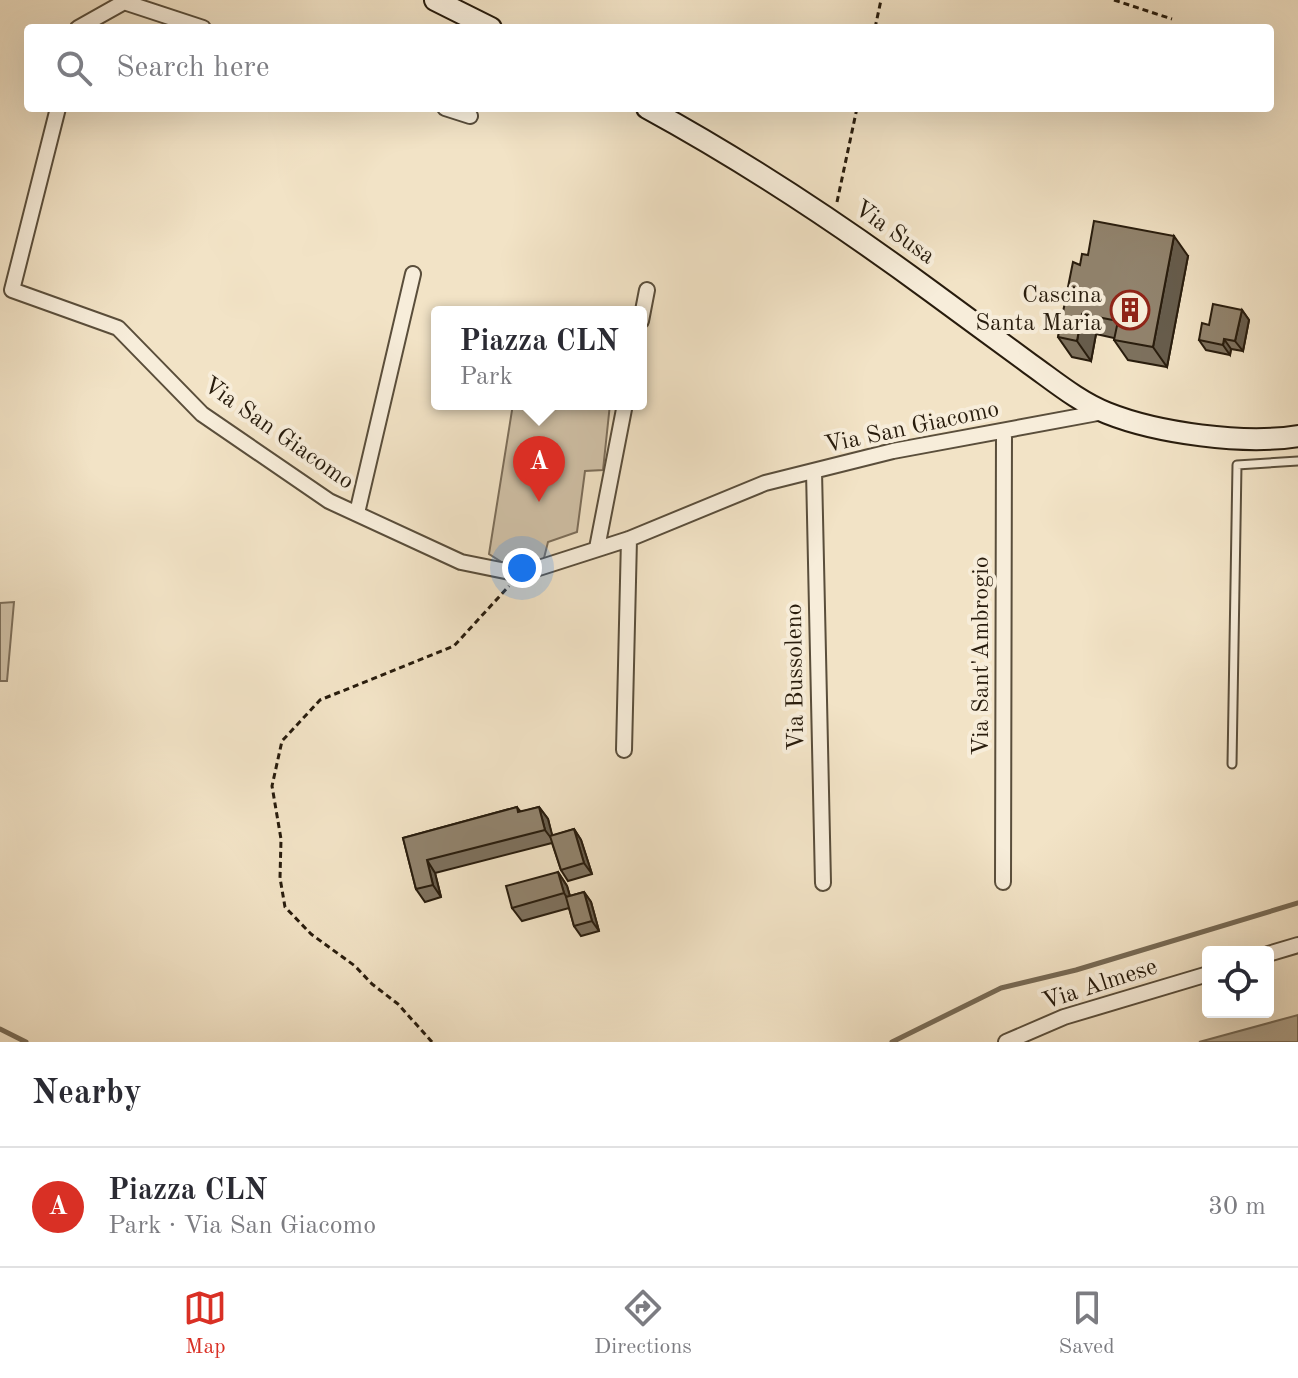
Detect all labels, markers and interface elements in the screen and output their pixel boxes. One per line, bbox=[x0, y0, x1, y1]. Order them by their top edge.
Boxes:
search box bbox=[24, 24, 1274, 112]
icon: search bbox=[52, 46, 96, 90]
text: Search here bbox=[116, 53, 270, 83]
street label: Via Susa bbox=[849, 197, 939, 269]
place label: Cascina Santa Maria bbox=[975, 284, 1102, 336]
building icon: Cascina Santa Maria bbox=[1109, 289, 1151, 331]
popup bbox=[431, 306, 647, 410]
text: Piazza CLN bbox=[459, 327, 619, 357]
text: Park bbox=[459, 364, 513, 390]
street label: Via San Giacomo bbox=[198, 373, 358, 495]
street label: Via San Giacomo bbox=[823, 398, 1001, 458]
pin: A bbox=[513, 436, 565, 502]
your location bbox=[502, 548, 542, 588]
street label: Via Sant'Ambrogio bbox=[970, 556, 994, 756]
street label: Via Bussoleno bbox=[783, 603, 809, 751]
map controls bbox=[1202, 946, 1274, 1018]
button: locate bbox=[1202, 946, 1274, 1018]
street label: Via Almese bbox=[1040, 955, 1160, 1015]
text: Nearby bbox=[32, 1077, 142, 1111]
text: Piazza CLN bbox=[108, 1176, 267, 1206]
text: A bbox=[48, 1194, 68, 1220]
text: 30 m bbox=[1208, 1194, 1266, 1220]
text: Park · Via San Giacomo bbox=[108, 1213, 376, 1239]
tab: Map bbox=[183, 1286, 227, 1361]
tab: Directions bbox=[594, 1286, 692, 1361]
tab: Saved bbox=[1059, 1286, 1115, 1361]

